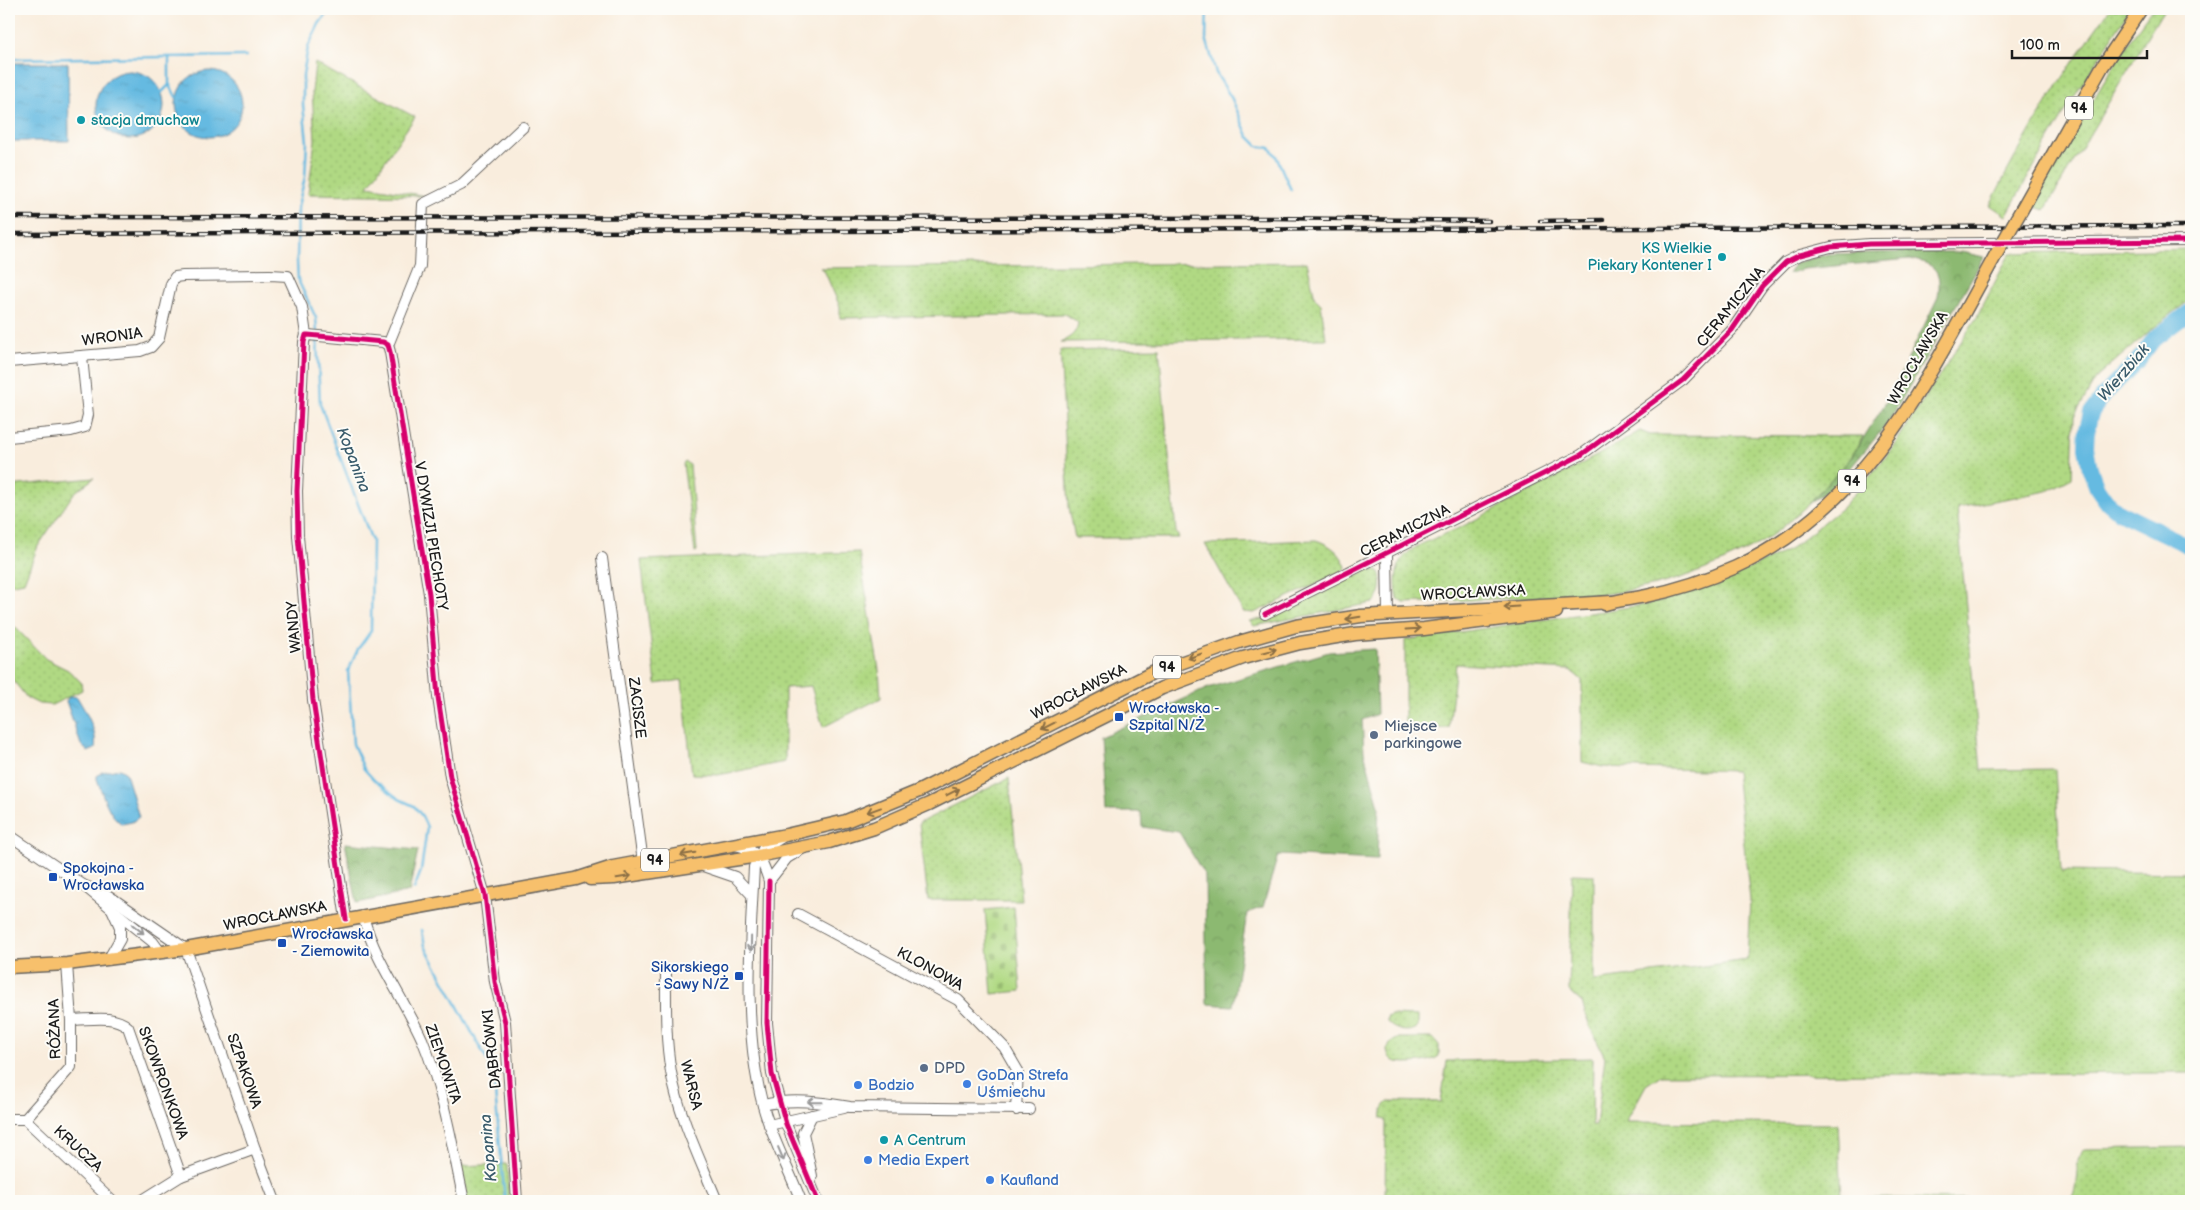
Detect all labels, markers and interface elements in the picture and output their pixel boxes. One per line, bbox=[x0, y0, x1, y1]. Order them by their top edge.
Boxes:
scale bar bbox=[2012, 28, 2148, 60]
text: 100 m bbox=[2020, 36, 2060, 55]
road number: 94 bbox=[2065, 96, 2093, 120]
place label: stacja dmuchaw bbox=[91, 111, 199, 130]
marker: stacja dmuchaw bbox=[75, 114, 87, 126]
place label: KS Wielkie Piekary Kontener I bbox=[1588, 239, 1712, 275]
marker: KS Wielkie Piekary Kontener I bbox=[1716, 251, 1728, 263]
street label: CERAMICZNA bbox=[1693, 262, 1770, 351]
street label: WROCŁAWSKA bbox=[1884, 307, 1953, 408]
street label: WRONIA bbox=[81, 323, 144, 351]
water label: Wierzbiak bbox=[2094, 340, 2155, 406]
water label: Kopanina bbox=[332, 425, 374, 495]
street label: V DYWIZJI PIECHOTY bbox=[410, 460, 452, 612]
road number: 94 bbox=[1838, 470, 1866, 492]
street label: CERAMICZNA bbox=[1357, 500, 1454, 562]
street label: WROCŁAWSKA bbox=[1420, 581, 1527, 605]
street label: WANDY bbox=[282, 600, 306, 654]
one-way arrow bbox=[1503, 602, 1519, 611]
one-way arrow bbox=[1345, 613, 1361, 623]
one-way arrow bbox=[1405, 625, 1421, 634]
one-way arrow bbox=[1260, 646, 1276, 655]
one-way arrow bbox=[1188, 652, 1203, 661]
road number: 94 bbox=[1153, 656, 1181, 679]
street label: WROCŁAWSKA bbox=[1028, 659, 1131, 724]
street label: ZACISZE bbox=[624, 675, 650, 740]
place label: Wrocławska - Szpital N/Ż bbox=[1129, 699, 1219, 735]
marker: Wrocławska - Szpital N/Ż bbox=[1113, 711, 1125, 723]
place label: Miejsce parkingowe bbox=[1384, 717, 1462, 753]
one-way arrow bbox=[1041, 721, 1056, 731]
marker: Miejsce parkingowe bbox=[1368, 729, 1380, 741]
one-way arrow bbox=[946, 787, 961, 797]
one-way arrow bbox=[867, 806, 882, 815]
road number: 94 bbox=[641, 848, 669, 872]
one-way arrow bbox=[680, 850, 696, 860]
place label: Spokojna - Wrocławska bbox=[63, 859, 144, 895]
marker: Spokojna - Wrocławska bbox=[47, 871, 59, 883]
one-way arrow bbox=[616, 872, 632, 882]
street label: WROCŁAWSKA bbox=[222, 897, 329, 935]
one-way arrow bbox=[131, 924, 144, 935]
place label: Wrocławska - Ziemowita bbox=[292, 925, 373, 961]
one-way arrow bbox=[746, 936, 756, 952]
marker: Wrocławska - Ziemowita bbox=[276, 937, 288, 949]
street label: KLONOWA bbox=[893, 943, 967, 995]
place label: Sikorskiego - Sawy N/Ż bbox=[651, 958, 730, 994]
marker: Sikorskiego - Sawy N/Ż bbox=[733, 970, 745, 982]
street label: RÓŻANA bbox=[44, 998, 66, 1060]
street label: DĄBRÓWKI bbox=[478, 1008, 506, 1090]
street label: ZIEMOWITA bbox=[420, 1021, 466, 1107]
street label: SKOWRONKOWA bbox=[134, 1024, 193, 1143]
street label: SZPAKOWA bbox=[222, 1031, 266, 1112]
street label: WARSA bbox=[676, 1058, 707, 1113]
place label: DPD bbox=[934, 1059, 965, 1078]
marker: DPD bbox=[918, 1062, 930, 1074]
place label: GoDan Strefa Uśmiechu bbox=[977, 1066, 1068, 1102]
place label: Bodzio bbox=[868, 1076, 915, 1095]
marker: GoDan Strefa Uśmiechu bbox=[961, 1078, 973, 1090]
marker: Bodzio bbox=[852, 1079, 864, 1091]
one-way arrow bbox=[807, 1097, 824, 1107]
water label: Kopanina bbox=[477, 1113, 501, 1183]
street label: KRUCZA bbox=[49, 1121, 107, 1177]
place label: A Centrum bbox=[894, 1131, 966, 1150]
marker: A Centrum bbox=[878, 1134, 890, 1146]
one-way arrow bbox=[778, 1147, 787, 1162]
place label: Media Expert bbox=[878, 1151, 970, 1170]
marker: Media Expert bbox=[862, 1154, 874, 1166]
place label: Kaufland bbox=[1000, 1171, 1059, 1190]
marker: Kaufland bbox=[984, 1174, 996, 1186]

